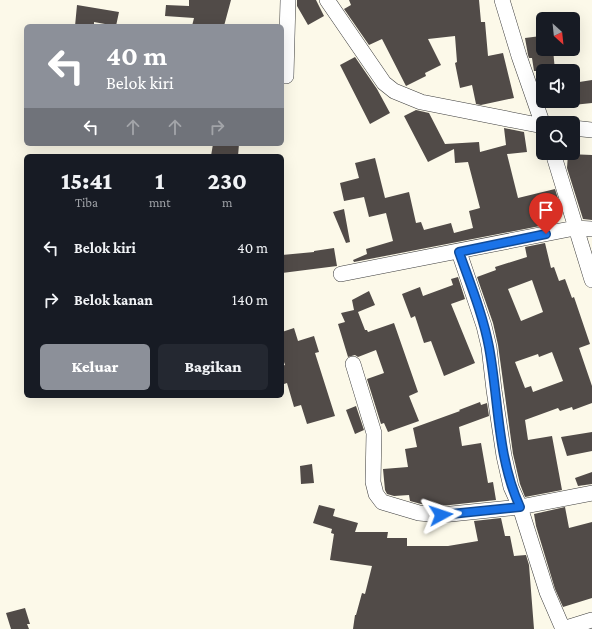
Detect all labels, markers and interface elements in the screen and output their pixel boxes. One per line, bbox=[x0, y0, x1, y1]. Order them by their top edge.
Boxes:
north arrow bbox=[536, 12, 580, 56]
map controls bbox=[536, 12, 580, 160]
icon: left bbox=[40, 40, 92, 92]
text: 40 m bbox=[106, 40, 167, 71]
button: sound bbox=[536, 64, 580, 108]
text: Belok kiri bbox=[106, 73, 174, 93]
icon: left bbox=[80, 116, 102, 138]
icon: ahead bbox=[122, 116, 144, 138]
icon: ahead bbox=[164, 116, 186, 138]
icon: right bbox=[206, 116, 228, 138]
button: search bbox=[536, 116, 580, 160]
text: 15:41 bbox=[61, 167, 112, 194]
text: 1 bbox=[155, 167, 164, 194]
text: 230 bbox=[208, 167, 247, 194]
pin bbox=[529, 193, 563, 234]
text: Tiba bbox=[75, 195, 98, 210]
text: mnt bbox=[149, 195, 171, 210]
text: m bbox=[222, 195, 233, 210]
icon: arrive bbox=[535, 199, 557, 221]
icon: left bbox=[40, 237, 62, 259]
text: Belok kiri bbox=[74, 240, 136, 256]
text: 40 m bbox=[237, 240, 268, 256]
icon: right bbox=[40, 289, 62, 311]
text: Belok kanan bbox=[74, 292, 153, 308]
text: 140 m bbox=[232, 292, 268, 308]
button: Keluar bbox=[40, 344, 150, 390]
button: Bagikan bbox=[158, 344, 268, 390]
position arrow bbox=[420, 494, 462, 536]

